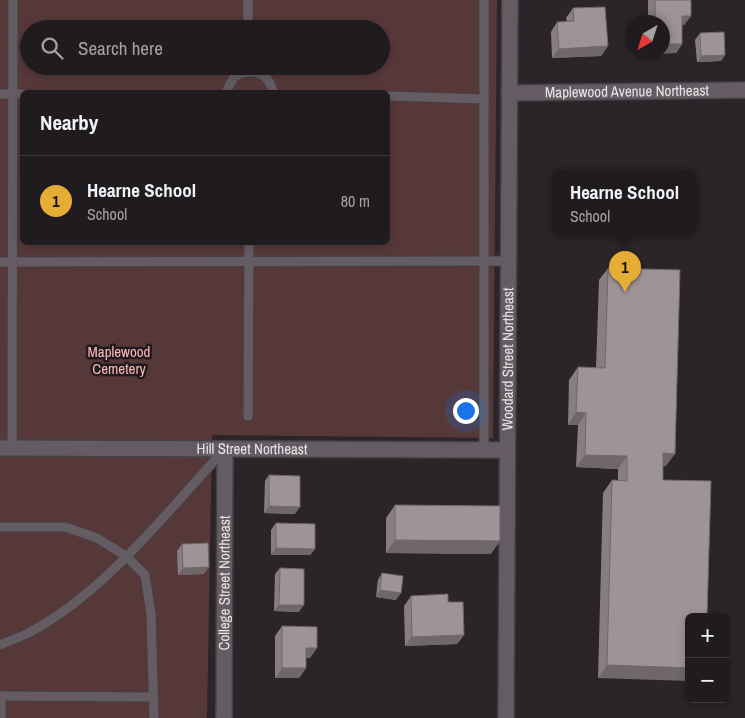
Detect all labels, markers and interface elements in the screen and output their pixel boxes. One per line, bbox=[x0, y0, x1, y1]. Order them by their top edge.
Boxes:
north arrow bbox=[625, 15, 670, 60]
search box bbox=[20, 20, 390, 75]
icon: search bbox=[38, 34, 66, 62]
text: Search here bbox=[78, 35, 163, 61]
street label: Maplewood Avenue Northeast bbox=[545, 79, 710, 103]
text: Nearby bbox=[40, 108, 98, 137]
popup bbox=[552, 170, 697, 235]
text: Hearne School bbox=[87, 177, 196, 203]
text: Hearne School bbox=[570, 179, 679, 205]
text: 1 bbox=[52, 190, 60, 212]
text: 80 m bbox=[341, 190, 370, 212]
text: School bbox=[87, 203, 127, 225]
text: School bbox=[570, 205, 610, 227]
pin: 1 bbox=[609, 251, 641, 292]
street label: Woodard Street Northeast bbox=[497, 287, 518, 430]
park label: Maplewood Cemetery bbox=[88, 341, 150, 379]
your location bbox=[453, 398, 479, 424]
street label: Hill Street Northeast bbox=[197, 438, 308, 459]
street label: College Street Northeast bbox=[213, 515, 235, 650]
map controls bbox=[685, 613, 730, 703]
button: + bbox=[685, 613, 730, 658]
button: − bbox=[685, 658, 730, 703]

